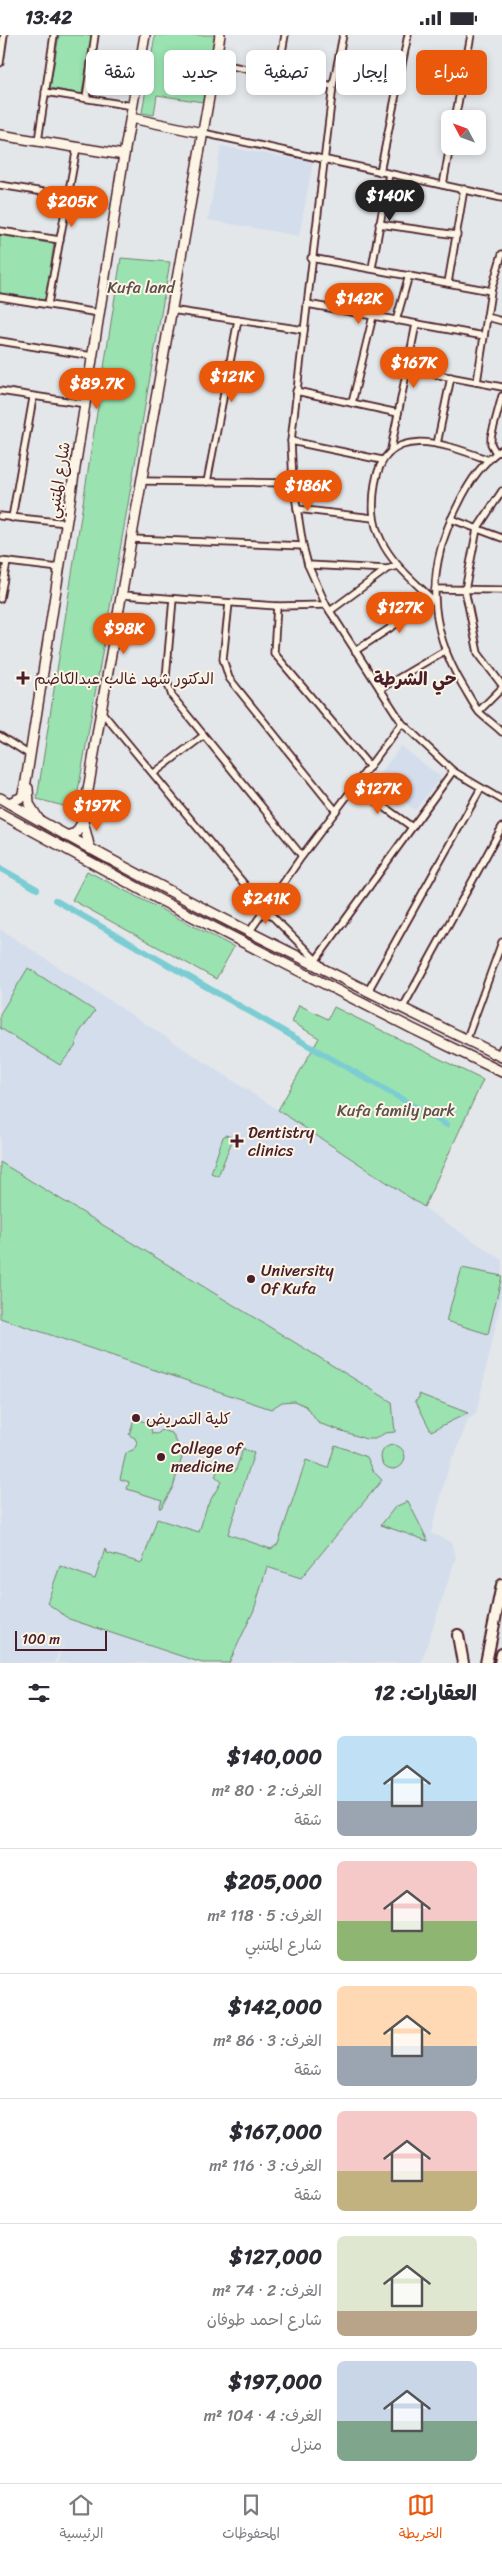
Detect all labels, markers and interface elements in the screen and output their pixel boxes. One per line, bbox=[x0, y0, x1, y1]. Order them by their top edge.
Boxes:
text: 13:42 bbox=[25, 1, 72, 34]
chip: شقة bbox=[86, 50, 154, 95]
chip: جديد bbox=[164, 50, 236, 95]
chip: تصفية bbox=[246, 50, 326, 95]
chip: إيجار bbox=[336, 50, 406, 95]
chip: شراء bbox=[416, 50, 487, 95]
north arrow bbox=[441, 110, 486, 155]
map controls bbox=[441, 110, 486, 155]
pin: $140K bbox=[355, 179, 425, 222]
text: $140K bbox=[366, 181, 414, 210]
pin: $205K bbox=[37, 185, 107, 228]
text: $205K bbox=[47, 187, 97, 216]
park label: Kufa land bbox=[107, 273, 176, 302]
pin: $142K bbox=[324, 283, 394, 325]
text: $142K bbox=[336, 284, 382, 313]
pin: $167K bbox=[379, 347, 449, 389]
text: $167K bbox=[391, 348, 437, 377]
pin: $121K bbox=[197, 361, 267, 403]
text: $121K bbox=[210, 362, 254, 391]
pin: $89.7K bbox=[56, 367, 138, 410]
text: $89.7K bbox=[70, 369, 124, 398]
street label: شارع المتنبي bbox=[38, 440, 79, 520]
pin: $186K bbox=[273, 469, 343, 512]
text: $186K bbox=[285, 471, 331, 500]
pin: $127K bbox=[365, 591, 435, 634]
text: $127K bbox=[377, 593, 423, 622]
pin: $98K bbox=[94, 613, 154, 655]
text: $98K bbox=[104, 614, 144, 643]
district label: حي الشرطة bbox=[373, 663, 457, 695]
place label: الدكتور شهد غالب عبدالكاضم bbox=[34, 664, 214, 693]
marker: الدكتور شهد غالب عبدالكاضم bbox=[16, 671, 30, 685]
pin: $127K bbox=[343, 773, 413, 815]
text: $127K bbox=[355, 774, 401, 803]
pin: $197K bbox=[62, 789, 132, 832]
text: $197K bbox=[74, 791, 120, 820]
pin: $241K bbox=[231, 883, 301, 925]
text: $241K bbox=[243, 884, 289, 913]
park label: Kufa family park bbox=[337, 1096, 455, 1125]
place label: Dentistry clinics bbox=[248, 1118, 315, 1165]
marker: Dentistry clinics bbox=[230, 1134, 244, 1148]
place label: University Of Kufa bbox=[261, 1256, 335, 1303]
marker: University Of Kufa bbox=[245, 1273, 257, 1285]
place label: كلية التمريض bbox=[146, 1404, 231, 1433]
marker: كلية التمريض bbox=[130, 1412, 142, 1424]
place label: College of medicine bbox=[171, 1434, 244, 1481]
marker: College of medicine bbox=[155, 1451, 167, 1463]
text: 100 m bbox=[22, 1627, 60, 1652]
scale bar bbox=[15, 1628, 108, 1651]
text: العقارات: 12 bbox=[374, 1674, 477, 1712]
icon: filters bbox=[25, 1679, 53, 1707]
text: $140,000 bbox=[227, 1738, 322, 1776]
icon: home bbox=[377, 1756, 437, 1816]
text: الغرف: 2 · 80 m² bbox=[212, 1776, 322, 1805]
text: شقة bbox=[294, 1805, 322, 1834]
text: $205,000 bbox=[224, 1863, 322, 1901]
icon: home bbox=[377, 1881, 437, 1941]
text: الغرف: 5 · 118 m² bbox=[208, 1901, 322, 1930]
text: شارع المتنبي bbox=[245, 1930, 322, 1959]
text: $142,000 bbox=[228, 1988, 322, 2026]
icon: home bbox=[377, 2006, 437, 2066]
text: الغرف: 3 · 86 m² bbox=[213, 2026, 322, 2055]
text: شقة bbox=[294, 2055, 322, 2084]
text: $167,000 bbox=[229, 2113, 322, 2151]
icon: home bbox=[377, 2131, 437, 2191]
text: الغرف: 3 · 116 m² bbox=[209, 2151, 322, 2180]
text: شقة bbox=[294, 2180, 322, 2209]
text: $127,000 bbox=[229, 2238, 322, 2276]
icon: home bbox=[377, 2256, 437, 2316]
text: الغرف: 2 · 74 m² bbox=[212, 2276, 322, 2305]
text: شارع احمد طوفان bbox=[207, 2305, 322, 2334]
text: $197,000 bbox=[229, 2363, 322, 2401]
icon: home bbox=[377, 2381, 437, 2441]
text: الغرف: 4 · 104 m² bbox=[204, 2401, 322, 2430]
text: منزل bbox=[290, 2430, 322, 2459]
tab: الرئيسية bbox=[59, 2491, 103, 2546]
tab: المحفوظات bbox=[222, 2491, 280, 2546]
tab: الخريطة bbox=[399, 2491, 443, 2546]

